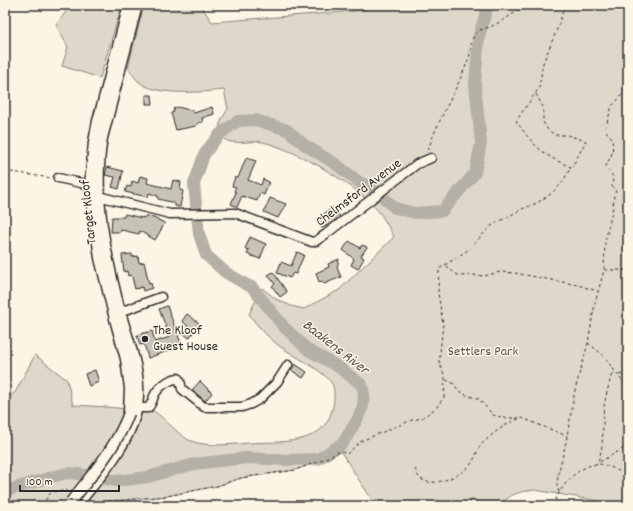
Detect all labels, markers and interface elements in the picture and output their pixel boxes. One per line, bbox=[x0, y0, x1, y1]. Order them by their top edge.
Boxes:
street label: Chelmsford Avenue bbox=[312, 154, 406, 232]
street label: Target Kloof bbox=[76, 177, 102, 245]
water label: Baakens River bbox=[297, 315, 374, 382]
place label: The Kloof Guest House bbox=[153, 321, 218, 357]
marker: The Kloof Guest House bbox=[140, 334, 150, 344]
park label: Settlers Park bbox=[448, 342, 518, 362]
scale bar bbox=[20, 467, 119, 493]
text: 100 m bbox=[26, 474, 53, 491]

